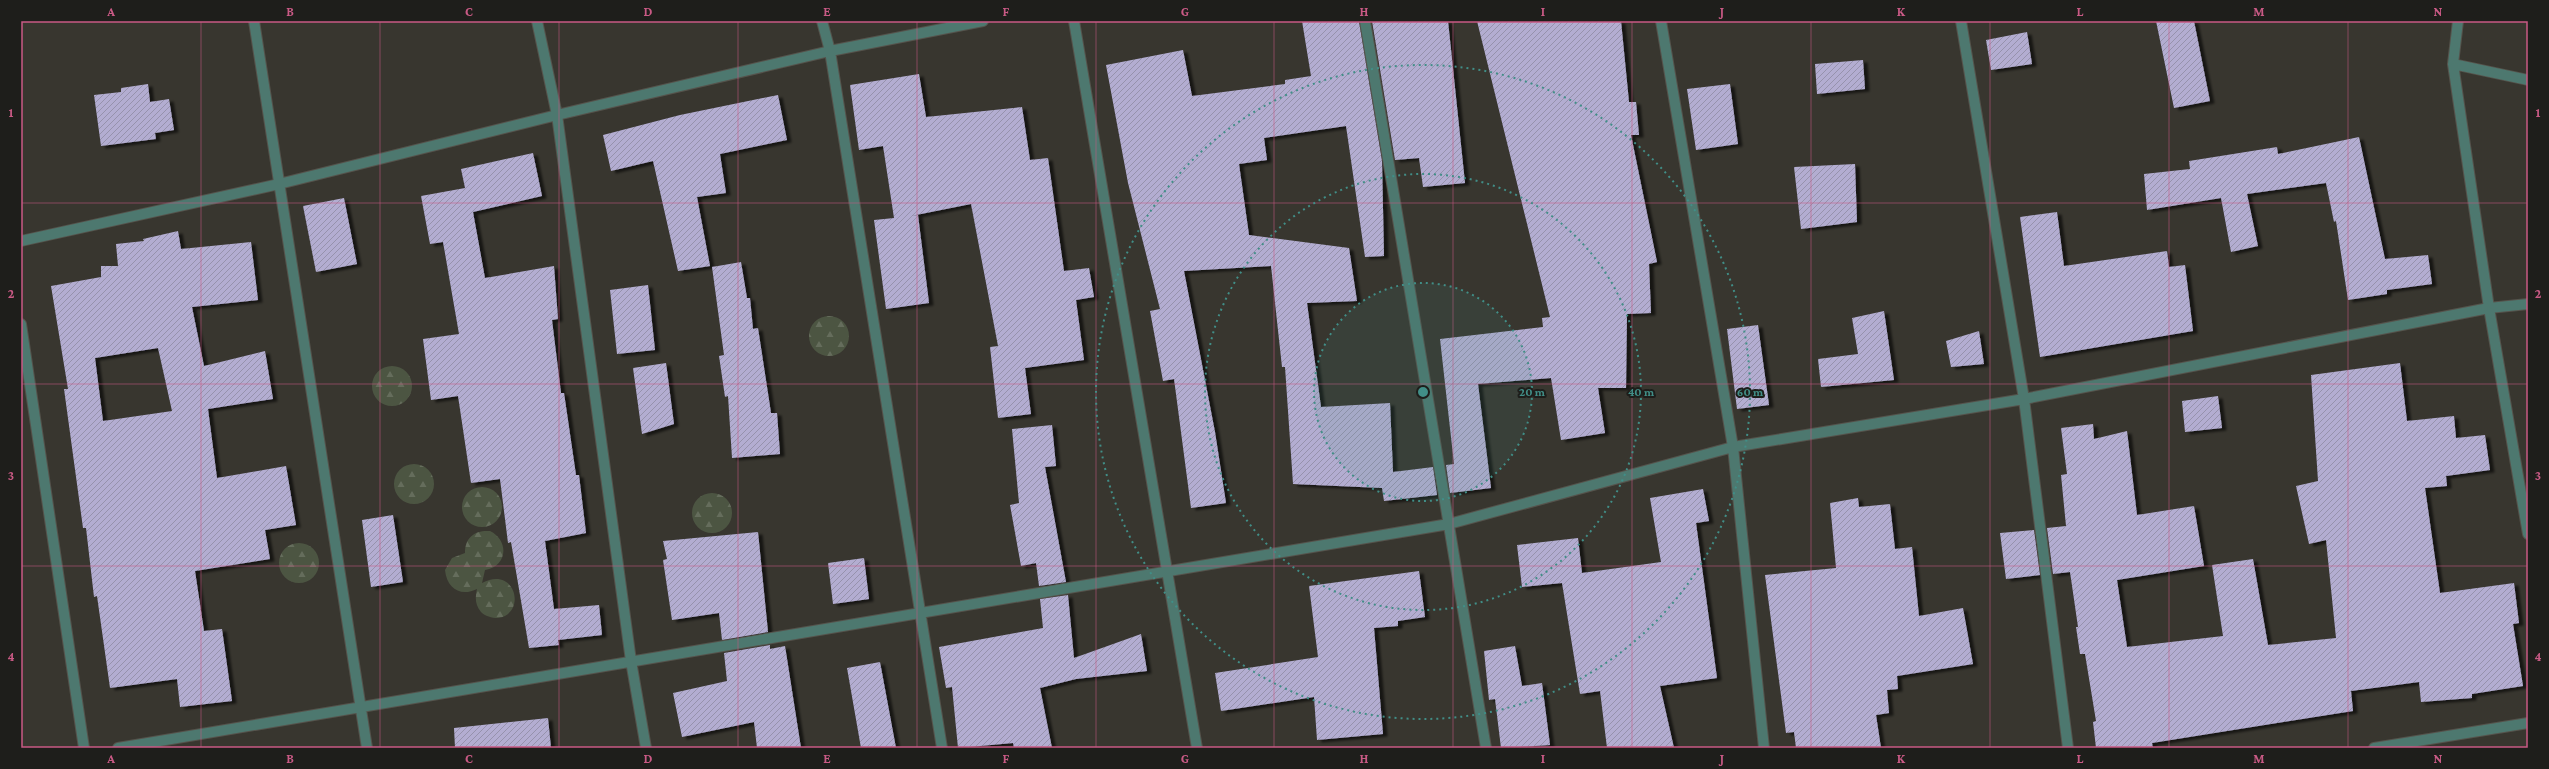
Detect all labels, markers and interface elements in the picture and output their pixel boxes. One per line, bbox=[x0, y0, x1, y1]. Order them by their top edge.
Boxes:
text: A bbox=[106, 4, 115, 19]
text: B bbox=[286, 4, 294, 19]
text: C bbox=[465, 4, 473, 19]
text: D bbox=[644, 4, 653, 19]
text: E bbox=[823, 4, 831, 19]
text: F bbox=[1003, 4, 1010, 19]
text: G bbox=[1181, 4, 1189, 19]
text: H bbox=[1360, 4, 1369, 19]
text: I bbox=[1541, 4, 1545, 19]
text: J bbox=[1718, 4, 1724, 19]
text: K bbox=[1897, 4, 1906, 19]
text: L bbox=[2077, 4, 2084, 19]
text: M bbox=[2253, 4, 2265, 19]
text: N bbox=[2434, 4, 2443, 19]
text: 1 bbox=[9, 105, 14, 120]
text: 1 bbox=[2536, 105, 2541, 120]
text: 2 bbox=[8, 286, 15, 301]
text: 2 bbox=[2535, 286, 2542, 301]
centre of rings bbox=[1416, 385, 1430, 399]
text: 20 m bbox=[1519, 385, 1546, 399]
text: 40 m bbox=[1628, 385, 1655, 399]
text: 60 m bbox=[1737, 385, 1764, 399]
text: 3 bbox=[8, 468, 14, 483]
text: 3 bbox=[2535, 468, 2541, 483]
text: 4 bbox=[7, 649, 15, 664]
text: 4 bbox=[2534, 649, 2542, 664]
text: A bbox=[106, 751, 115, 766]
text: B bbox=[286, 751, 294, 766]
text: C bbox=[465, 751, 473, 766]
text: D bbox=[644, 751, 653, 766]
text: E bbox=[823, 751, 831, 766]
text: F bbox=[1003, 751, 1010, 766]
text: G bbox=[1181, 751, 1189, 766]
text: H bbox=[1360, 751, 1369, 766]
text: I bbox=[1541, 751, 1545, 766]
text: J bbox=[1718, 751, 1724, 766]
text: K bbox=[1897, 751, 1906, 766]
text: L bbox=[2077, 751, 2084, 766]
text: M bbox=[2253, 751, 2265, 766]
text: N bbox=[2434, 751, 2443, 766]

